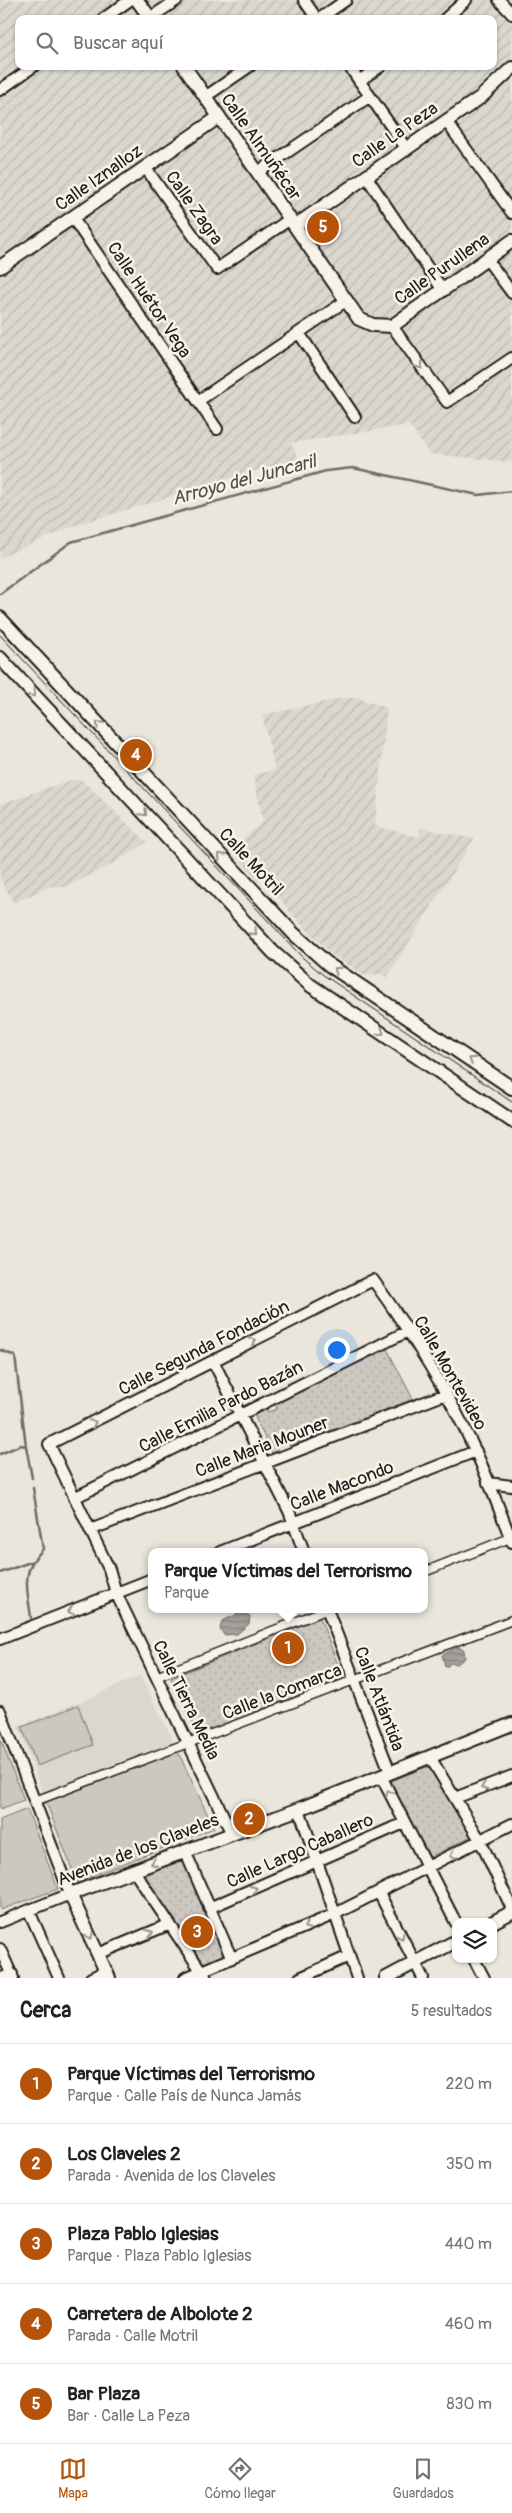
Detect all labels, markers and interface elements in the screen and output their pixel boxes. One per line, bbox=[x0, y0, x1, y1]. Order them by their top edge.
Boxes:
search box bbox=[15, 15, 497, 70]
icon: search bbox=[33, 29, 61, 57]
text: Buscar aquí bbox=[73, 31, 164, 55]
street label: Calle Almuñécar bbox=[216, 89, 307, 206]
street label: Calle La Peza bbox=[348, 97, 442, 173]
street label: Calle Iznalloz bbox=[51, 139, 147, 217]
street label: Calle Zagra bbox=[160, 166, 228, 250]
pin: 5 bbox=[307, 208, 339, 246]
street label: Calle Purullena bbox=[390, 228, 494, 310]
street label: Calle Huétor Vega bbox=[102, 238, 196, 362]
one-way arrow bbox=[415, 360, 423, 369]
water label: Arroyo del Juncaril bbox=[169, 449, 321, 511]
one-way arrow bbox=[27, 688, 36, 697]
one-way arrow bbox=[96, 721, 105, 730]
pin: 4 bbox=[120, 736, 152, 774]
one-way arrow bbox=[138, 807, 147, 816]
street label: Calle Motril bbox=[214, 823, 288, 901]
one-way arrow bbox=[218, 853, 227, 862]
one-way arrow bbox=[248, 926, 257, 935]
one-way arrow bbox=[333, 967, 342, 976]
one-way arrow bbox=[375, 1026, 385, 1035]
one-way arrow bbox=[468, 1057, 478, 1066]
street label: Calle Segunda Fondación bbox=[115, 1295, 293, 1401]
street label: Calle Montevideo bbox=[408, 1312, 492, 1435]
one-way arrow bbox=[248, 1337, 257, 1347]
your location bbox=[324, 1337, 350, 1363]
street label: Calle Emilia Pardo Bazán bbox=[135, 1356, 307, 1458]
street label: Calle Maria Mouner bbox=[192, 1411, 333, 1483]
one-way arrow bbox=[88, 1418, 97, 1429]
street label: Calle Macondo bbox=[287, 1456, 397, 1516]
popup bbox=[148, 1548, 428, 1613]
text: Parque Víctimas del Terrorismo bbox=[164, 1559, 412, 1583]
text: Parque bbox=[164, 1583, 209, 1603]
one-way arrow bbox=[67, 1605, 76, 1615]
pin: 1 bbox=[272, 1629, 304, 1667]
street label: Calle Tierra Media bbox=[147, 1636, 225, 1764]
street label: Calle Atlántida bbox=[349, 1643, 409, 1755]
street label: Calle la Comarca bbox=[219, 1659, 345, 1725]
one-way arrow bbox=[480, 1781, 488, 1791]
one-way arrow bbox=[385, 1789, 395, 1798]
pin: 2 bbox=[233, 1800, 265, 1838]
street label: Calle Largo Caballero bbox=[223, 1808, 377, 1894]
street label: Avenida de los Claveles bbox=[54, 1809, 222, 1891]
one-way arrow bbox=[449, 1849, 458, 1859]
one-way arrow bbox=[150, 1857, 158, 1867]
one-way arrow bbox=[249, 1885, 258, 1895]
pin: 3 bbox=[181, 1913, 213, 1951]
map controls bbox=[452, 1918, 497, 1963]
button: layers bbox=[452, 1918, 497, 1963]
one-way arrow bbox=[303, 1919, 312, 1930]
one-way arrow bbox=[145, 1928, 154, 1939]
one-way arrow bbox=[395, 1930, 405, 1939]
one-way arrow bbox=[83, 1931, 94, 1940]
text: Cerca bbox=[20, 1997, 71, 2024]
text: 5 resultados bbox=[411, 2001, 492, 2021]
text: Parque Víctimas del Terrorismo bbox=[67, 2062, 315, 2086]
text: 1 bbox=[33, 2074, 39, 2094]
text: 220 m bbox=[446, 2074, 492, 2094]
text: Parque · Calle País de Nunca Jamás bbox=[67, 2086, 301, 2106]
text: Los Claveles 2 bbox=[67, 2142, 181, 2166]
text: 2 bbox=[32, 2154, 40, 2174]
text: 350 m bbox=[446, 2154, 492, 2174]
text: Parada · Avenida de los Claveles bbox=[67, 2166, 275, 2186]
text: Plaza Pablo Iglesias bbox=[67, 2222, 218, 2246]
text: 3 bbox=[32, 2234, 40, 2254]
text: 440 m bbox=[445, 2234, 492, 2254]
text: Parque · Plaza Pablo Iglesias bbox=[67, 2246, 251, 2266]
text: Carretera de Albolote 2 bbox=[67, 2302, 253, 2326]
text: 4 bbox=[31, 2314, 41, 2334]
text: 460 m bbox=[445, 2314, 492, 2334]
text: Parada · Calle Motril bbox=[67, 2326, 198, 2346]
text: Bar Plaza bbox=[67, 2382, 140, 2406]
text: 5 bbox=[32, 2394, 40, 2414]
text: 830 m bbox=[446, 2394, 492, 2414]
text: Bar · Calle La Peza bbox=[67, 2406, 190, 2426]
tab: Mapa bbox=[58, 2455, 88, 2502]
tab: Cómo llegar bbox=[205, 2455, 276, 2502]
tab: Guardados bbox=[392, 2455, 454, 2502]

